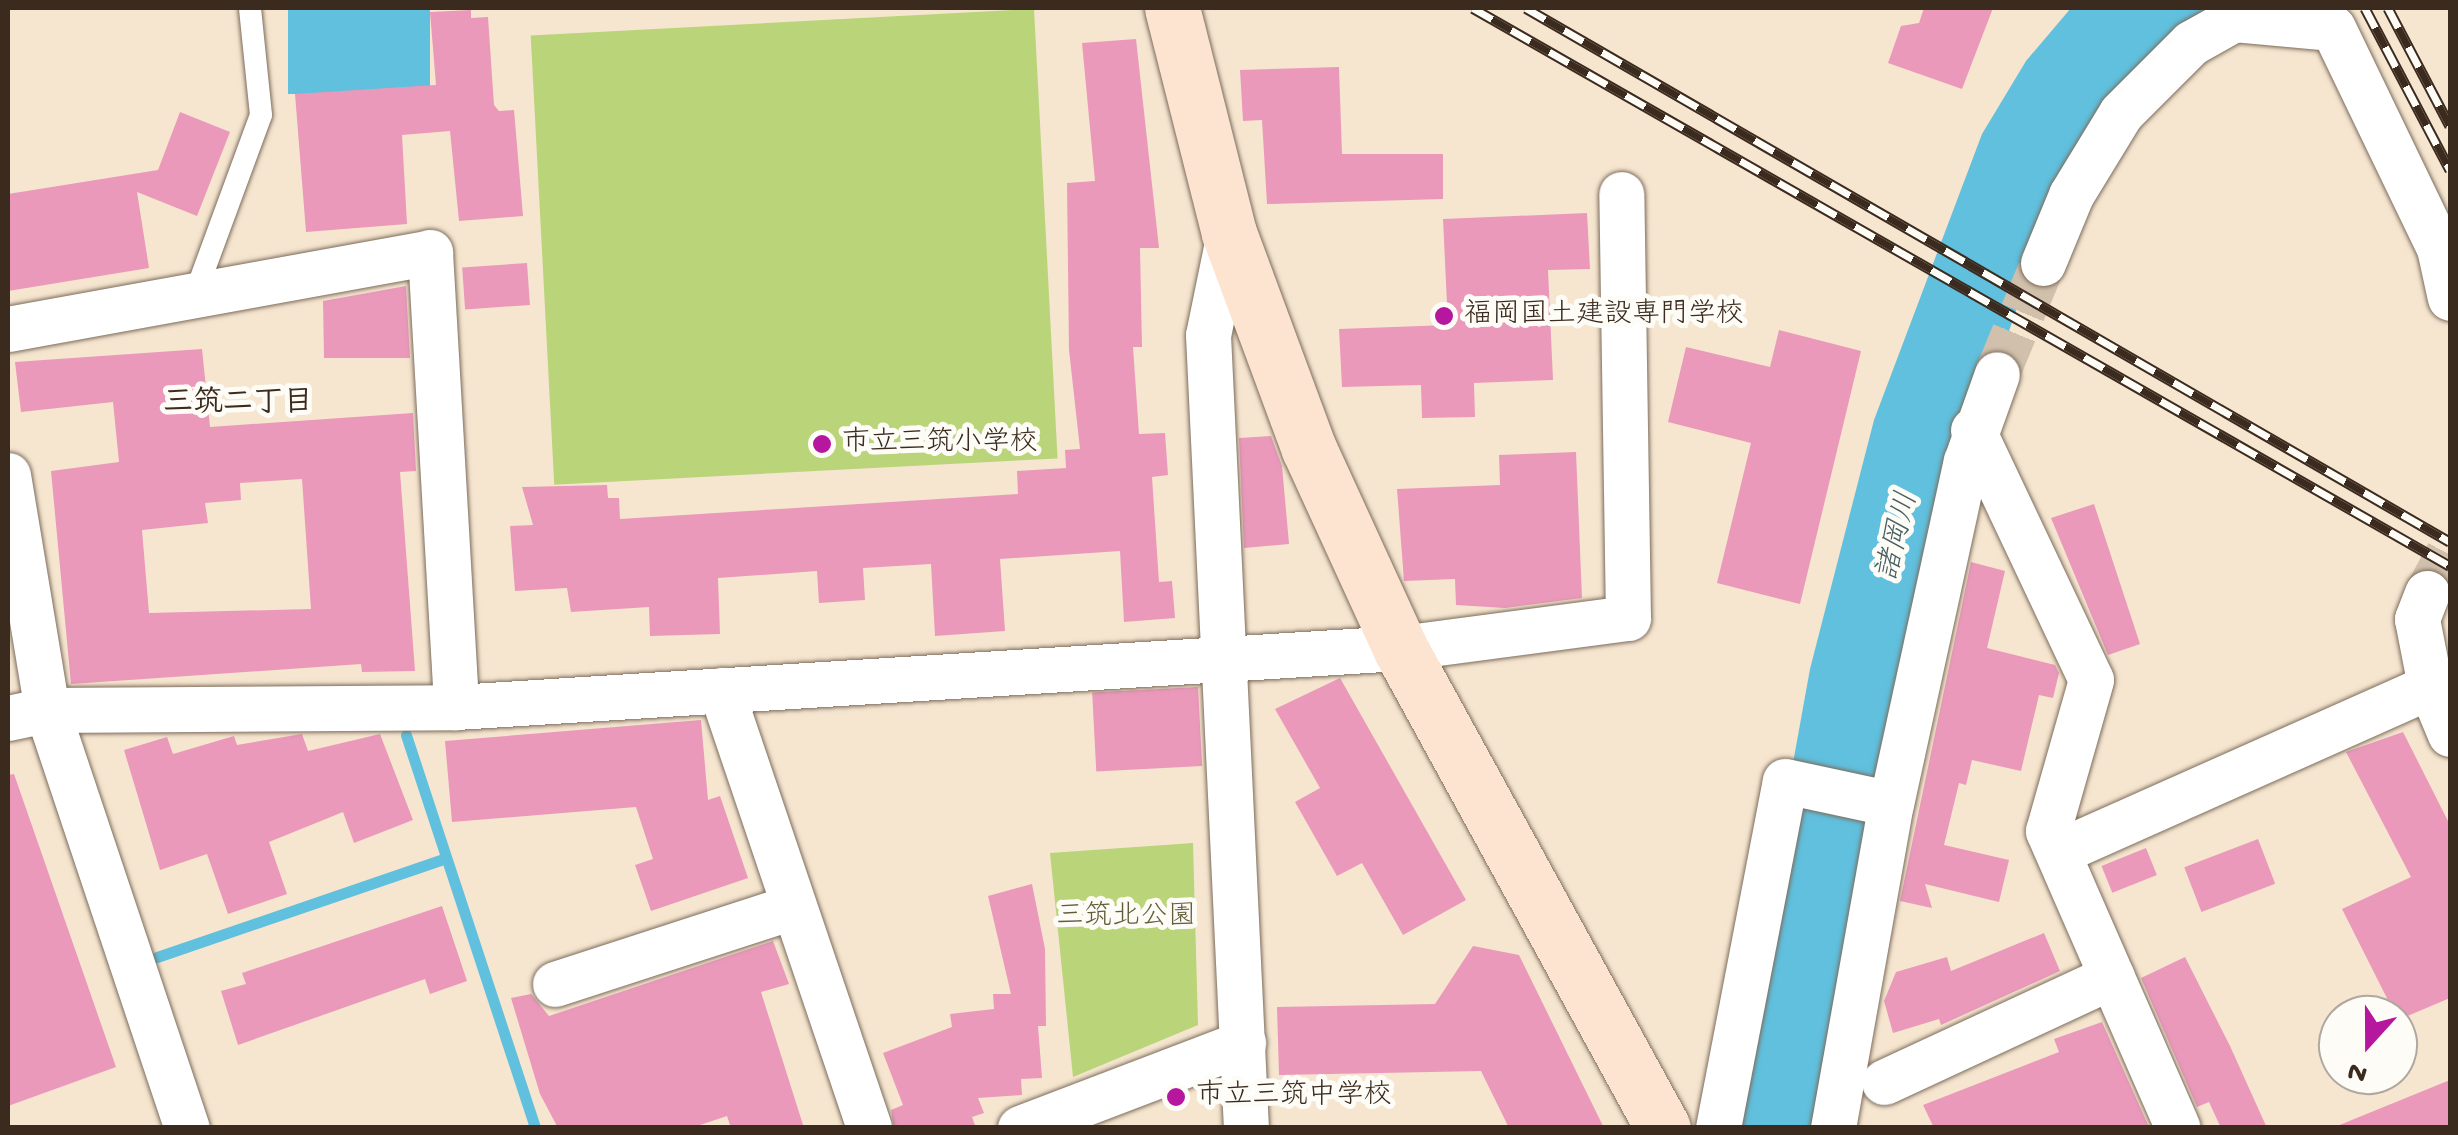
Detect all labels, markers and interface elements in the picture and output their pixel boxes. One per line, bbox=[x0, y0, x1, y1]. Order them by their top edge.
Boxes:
place label: 福岡国土建設専門学校 bbox=[1464, 299, 1744, 333]
marker: 福岡国土建設専門学校 bbox=[1433, 305, 1455, 327]
district label: 三筑二丁目 bbox=[163, 387, 313, 423]
place label: 市立三筑小学校 bbox=[842, 427, 1038, 461]
marker: 市立三筑小学校 bbox=[811, 433, 833, 455]
water label: 諸岡川 bbox=[1872, 489, 1928, 585]
park label: 三筑北公園 bbox=[1056, 901, 1196, 935]
north arrow bbox=[2318, 995, 2418, 1095]
text: N bbox=[2343, 1053, 2372, 1090]
place label: 市立三筑中学校 bbox=[1196, 1080, 1392, 1114]
marker: 市立三筑中学校 bbox=[1165, 1086, 1187, 1108]

